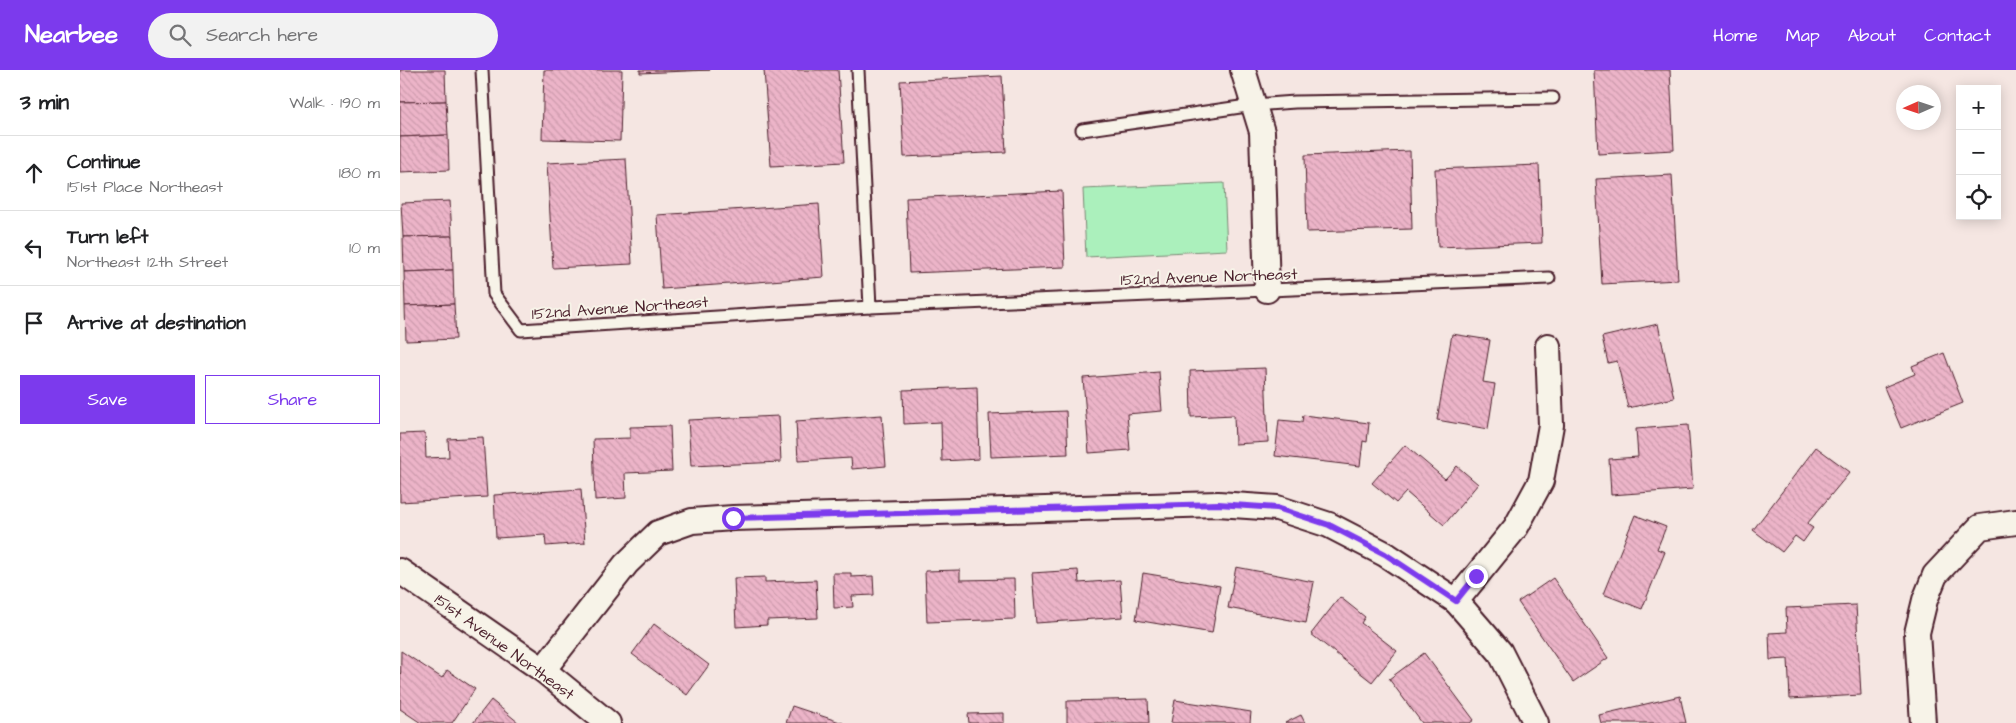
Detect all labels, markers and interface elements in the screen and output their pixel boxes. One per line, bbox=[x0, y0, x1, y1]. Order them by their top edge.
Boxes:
search box bbox=[148, 13, 498, 58]
text: Nearbee bbox=[25, 18, 118, 52]
icon: search bbox=[166, 21, 194, 49]
text: Search here bbox=[206, 22, 318, 49]
text: Home bbox=[1713, 23, 1758, 48]
text: Map bbox=[1786, 23, 1820, 48]
text: About bbox=[1848, 23, 1896, 48]
text: Contact bbox=[1924, 23, 1991, 48]
north arrow bbox=[1896, 85, 1941, 130]
map controls bbox=[1956, 85, 2001, 220]
button: + bbox=[1956, 85, 2001, 130]
text: 3 min bbox=[20, 88, 69, 117]
text: Walk · 190 m bbox=[289, 92, 380, 114]
button: − bbox=[1956, 130, 2001, 175]
text: Continue bbox=[67, 149, 141, 176]
icon: ahead bbox=[20, 159, 48, 187]
text: 180 m bbox=[339, 162, 380, 184]
button: locate bbox=[1956, 175, 2001, 220]
text: 151st Place Northeast bbox=[67, 176, 223, 198]
text: Turn left bbox=[67, 224, 148, 251]
icon: left bbox=[20, 234, 48, 262]
text: 10 m bbox=[349, 237, 380, 259]
text: Northeast 12th Street bbox=[67, 251, 228, 273]
street label: 152nd Avenue Northeast bbox=[1120, 263, 1298, 291]
street label: 152nd Avenue Northeast bbox=[531, 291, 710, 325]
icon: arrive bbox=[20, 309, 48, 337]
text: Arrive at destination bbox=[67, 310, 246, 337]
button: Save bbox=[20, 375, 195, 424]
button: Share bbox=[205, 375, 380, 424]
route start bbox=[722, 507, 745, 530]
route end bbox=[1465, 565, 1488, 588]
street label: 151st Avenue Northeast bbox=[430, 588, 579, 705]

